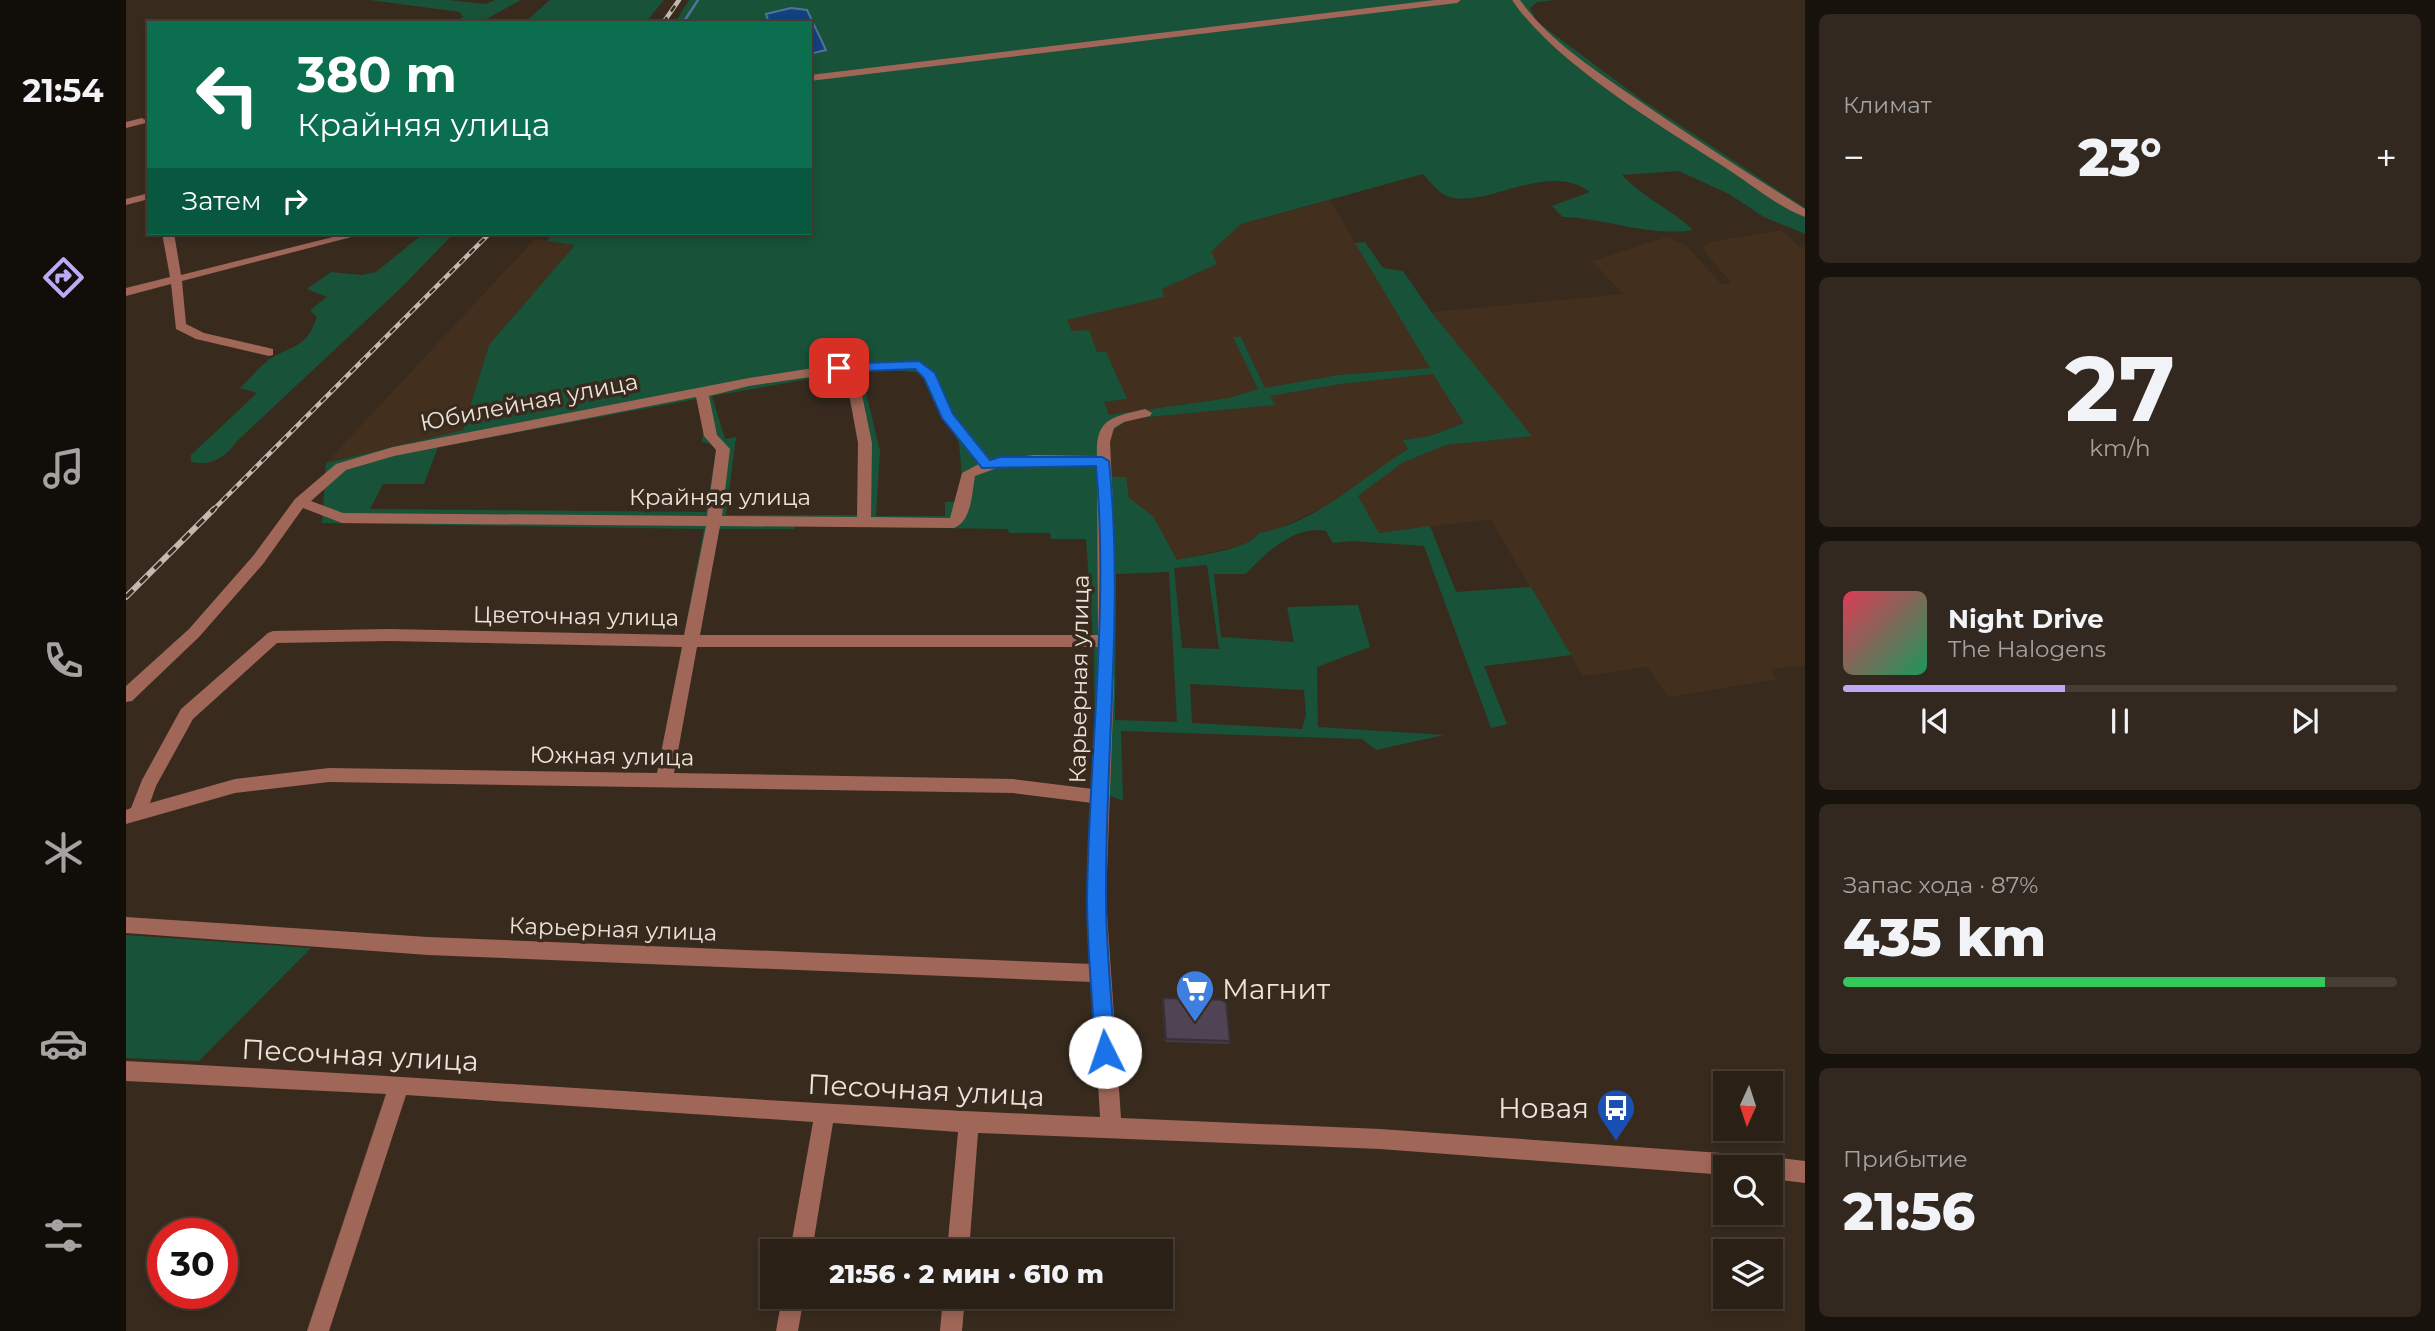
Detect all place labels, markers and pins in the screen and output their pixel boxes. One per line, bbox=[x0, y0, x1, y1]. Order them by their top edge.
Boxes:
pin bbox=[809, 338, 869, 398]
supermarket icon: Магнит bbox=[1174, 968, 1216, 1023]
place label: Магнит bbox=[1222, 972, 1331, 1006]
bus stop icon: Новая bbox=[1595, 1087, 1637, 1142]
place label: Новая bbox=[1498, 1091, 1589, 1125]

